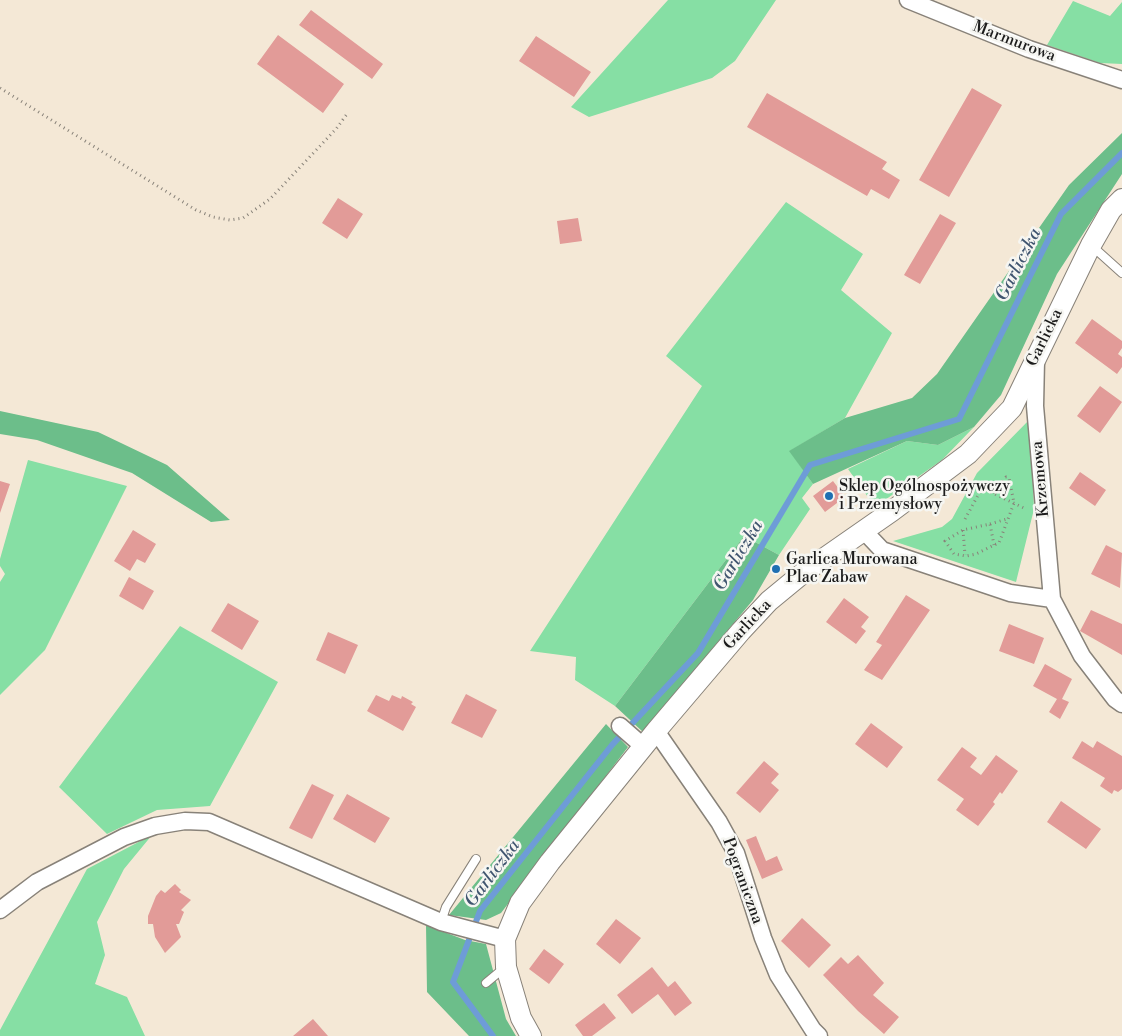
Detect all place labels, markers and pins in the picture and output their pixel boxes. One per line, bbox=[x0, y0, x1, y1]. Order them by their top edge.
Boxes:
place label: Sklep Ogólnospożywczy i Przemysłowy bbox=[839, 477, 1010, 515]
marker: Sklep Ogólnospożywczy i Przemysłowy bbox=[823, 490, 835, 502]
place label: Garlica Murowana Plac Zabaw bbox=[786, 550, 918, 588]
marker: Garlica Murowana Plac Zabaw bbox=[770, 563, 782, 575]

